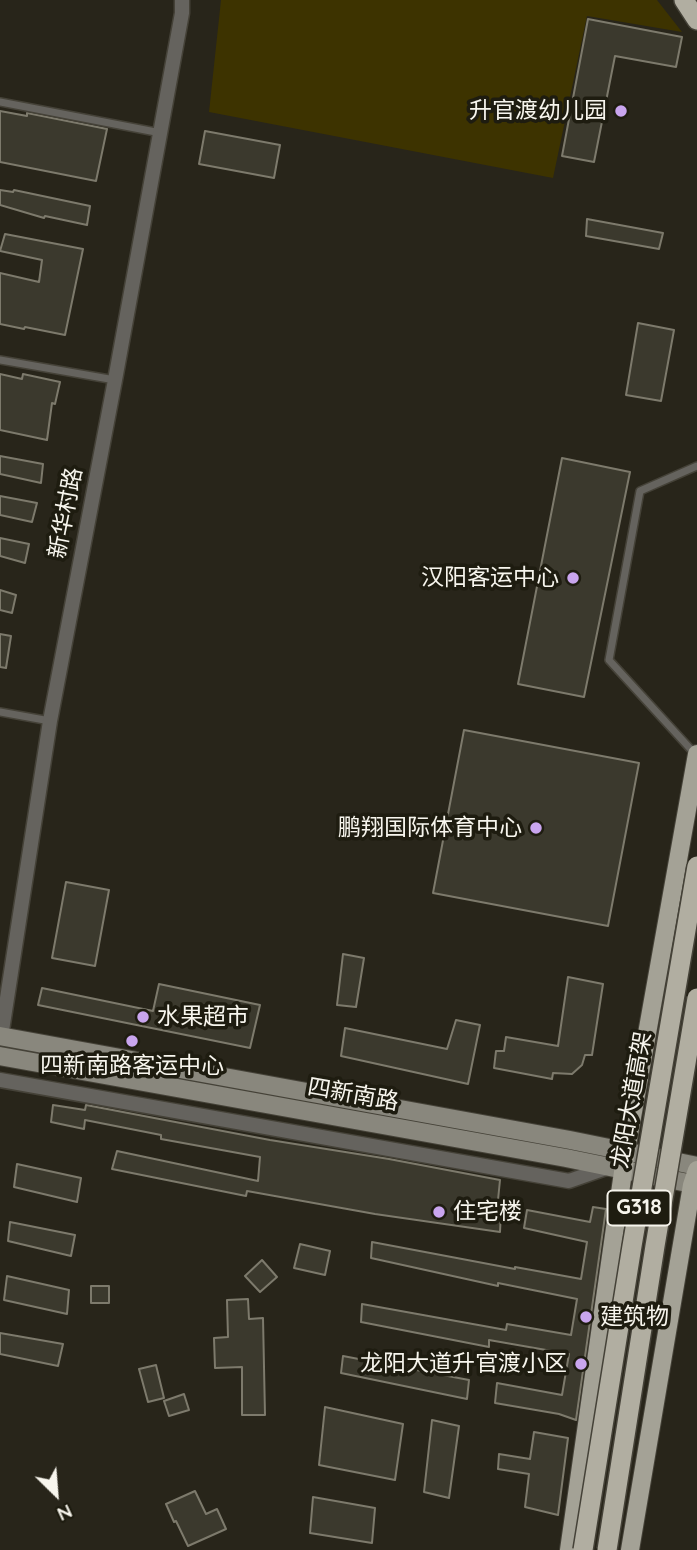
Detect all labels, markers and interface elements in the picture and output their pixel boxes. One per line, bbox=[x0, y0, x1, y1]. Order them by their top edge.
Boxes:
place label: 升官渡幼儿园 bbox=[469, 97, 607, 125]
marker: 升官渡幼儿园 bbox=[613, 103, 629, 119]
street label: 新华村路 bbox=[44, 465, 88, 561]
place label: 汉阳客运中心 bbox=[421, 564, 559, 592]
marker: 汉阳客运中心 bbox=[565, 570, 581, 586]
place label: 鹏翔国际体育中心 bbox=[338, 814, 522, 842]
marker: 鹏翔国际体育中心 bbox=[528, 820, 544, 836]
place label: 水果超市 bbox=[157, 1003, 249, 1031]
marker: 水果超市 bbox=[135, 1009, 151, 1025]
street label: 龙阳大道高架 bbox=[606, 1030, 658, 1170]
marker: 四新南路客运中心 bbox=[124, 1033, 140, 1049]
place label: 四新南路客运中心 bbox=[40, 1052, 224, 1080]
street label: 四新南路 bbox=[305, 1073, 401, 1117]
road number: G318 bbox=[608, 1190, 670, 1226]
place label: 住宅楼 bbox=[453, 1198, 522, 1226]
marker: 住宅楼 bbox=[431, 1204, 447, 1220]
place label: 建筑物 bbox=[600, 1303, 669, 1331]
marker: 建筑物 bbox=[578, 1309, 594, 1325]
place label: 龙阳大道升官渡小区 bbox=[360, 1350, 567, 1378]
marker: 龙阳大道升官渡小区 bbox=[573, 1356, 589, 1372]
north arrow bbox=[21, 1459, 91, 1529]
text: N bbox=[53, 1499, 76, 1527]

